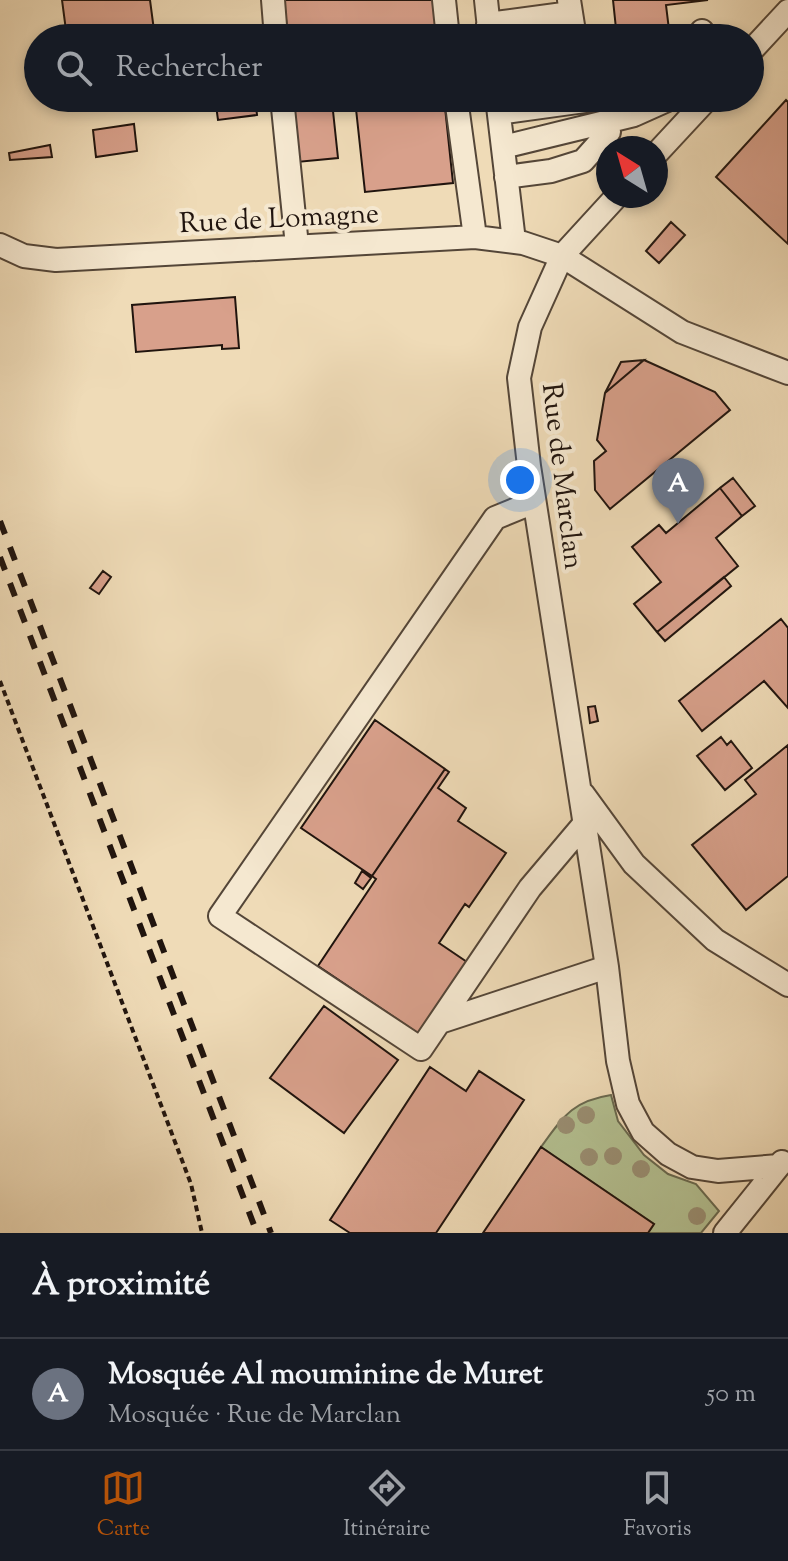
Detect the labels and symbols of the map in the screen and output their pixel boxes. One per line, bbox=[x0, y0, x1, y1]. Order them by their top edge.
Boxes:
north arrow bbox=[596, 136, 668, 208]
street label: Rue de Lomagne bbox=[178, 195, 380, 245]
street label: Rue de Marclan bbox=[530, 381, 592, 572]
pin: A bbox=[652, 458, 704, 524]
your location bbox=[500, 460, 540, 500]

